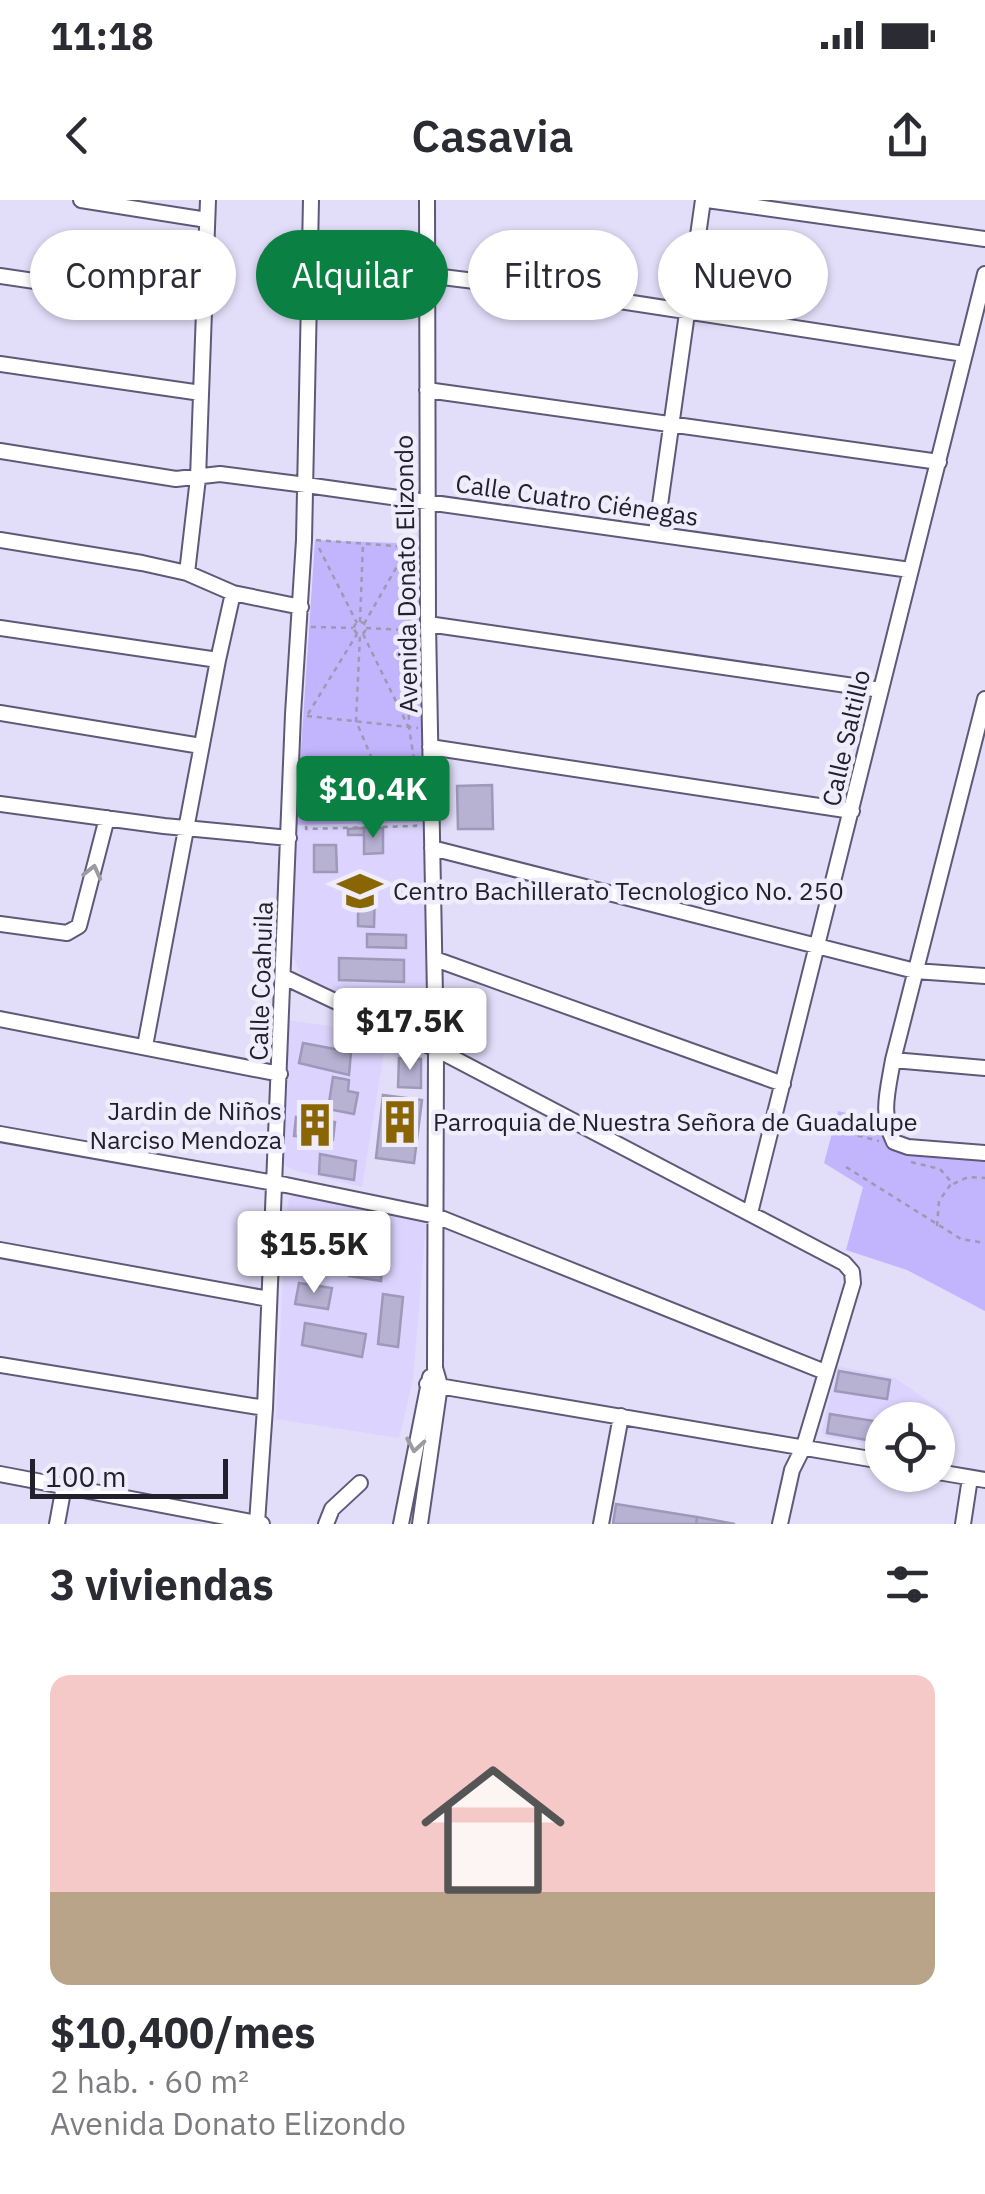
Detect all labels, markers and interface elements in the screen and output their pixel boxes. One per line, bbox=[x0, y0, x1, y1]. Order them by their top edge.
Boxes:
text: 11:18 bbox=[50, 11, 154, 60]
text: Casavia bbox=[411, 106, 574, 164]
icon: back bbox=[50, 108, 105, 163]
icon: share bbox=[880, 108, 935, 163]
chip: Comprar bbox=[30, 230, 236, 320]
chip: Alquilar bbox=[256, 230, 448, 320]
chip: Filtros bbox=[468, 230, 638, 320]
chip: Nuevo bbox=[658, 230, 828, 320]
street label: Avenida Donato Elizondo bbox=[387, 435, 424, 713]
street label: Calle Cuatro Ciénegas bbox=[454, 466, 701, 533]
street label: Calle Saltillo bbox=[814, 666, 877, 809]
pin: $10.4K bbox=[292, 756, 454, 841]
text: $10.4K bbox=[318, 767, 428, 809]
one-way arrow bbox=[81, 864, 102, 881]
school or university icon: Centro Bachillerato Tecnologico No. 250 bbox=[336, 867, 384, 915]
place label: Centro Bachillerato Tecnologico No. 250 bbox=[393, 874, 844, 907]
street label: Calle Coahuila bbox=[241, 901, 280, 1061]
pin: $17.5K bbox=[329, 988, 491, 1073]
text: $17.5K bbox=[355, 999, 465, 1041]
place label: Jardin de Niños Narciso Mendoza bbox=[89, 1094, 282, 1156]
building icon: Parroquia de Nuestra Señora de Guadalupe bbox=[376, 1098, 424, 1146]
building icon: Jardin de Niños Narciso Mendoza bbox=[291, 1101, 339, 1149]
place label: Parroquia de Nuestra Señora de Guadalupe bbox=[433, 1105, 917, 1138]
pin: $15.5K bbox=[233, 1211, 395, 1296]
text: $15.5K bbox=[259, 1222, 369, 1264]
map controls bbox=[865, 1402, 955, 1492]
button: locate bbox=[865, 1402, 955, 1492]
one-way arrow bbox=[405, 1437, 426, 1453]
scale bar bbox=[30, 1454, 228, 1498]
text: 100 m bbox=[45, 1458, 126, 1495]
text: 3 viviendas bbox=[50, 1557, 274, 1612]
icon: filters bbox=[880, 1557, 935, 1612]
icon: home bbox=[403, 1740, 583, 1920]
text: $10,400/mes bbox=[50, 2005, 315, 2060]
text: 2 hab. · 60 m² bbox=[50, 2060, 249, 2102]
text: Avenida Donato Elizondo bbox=[50, 2102, 406, 2144]

